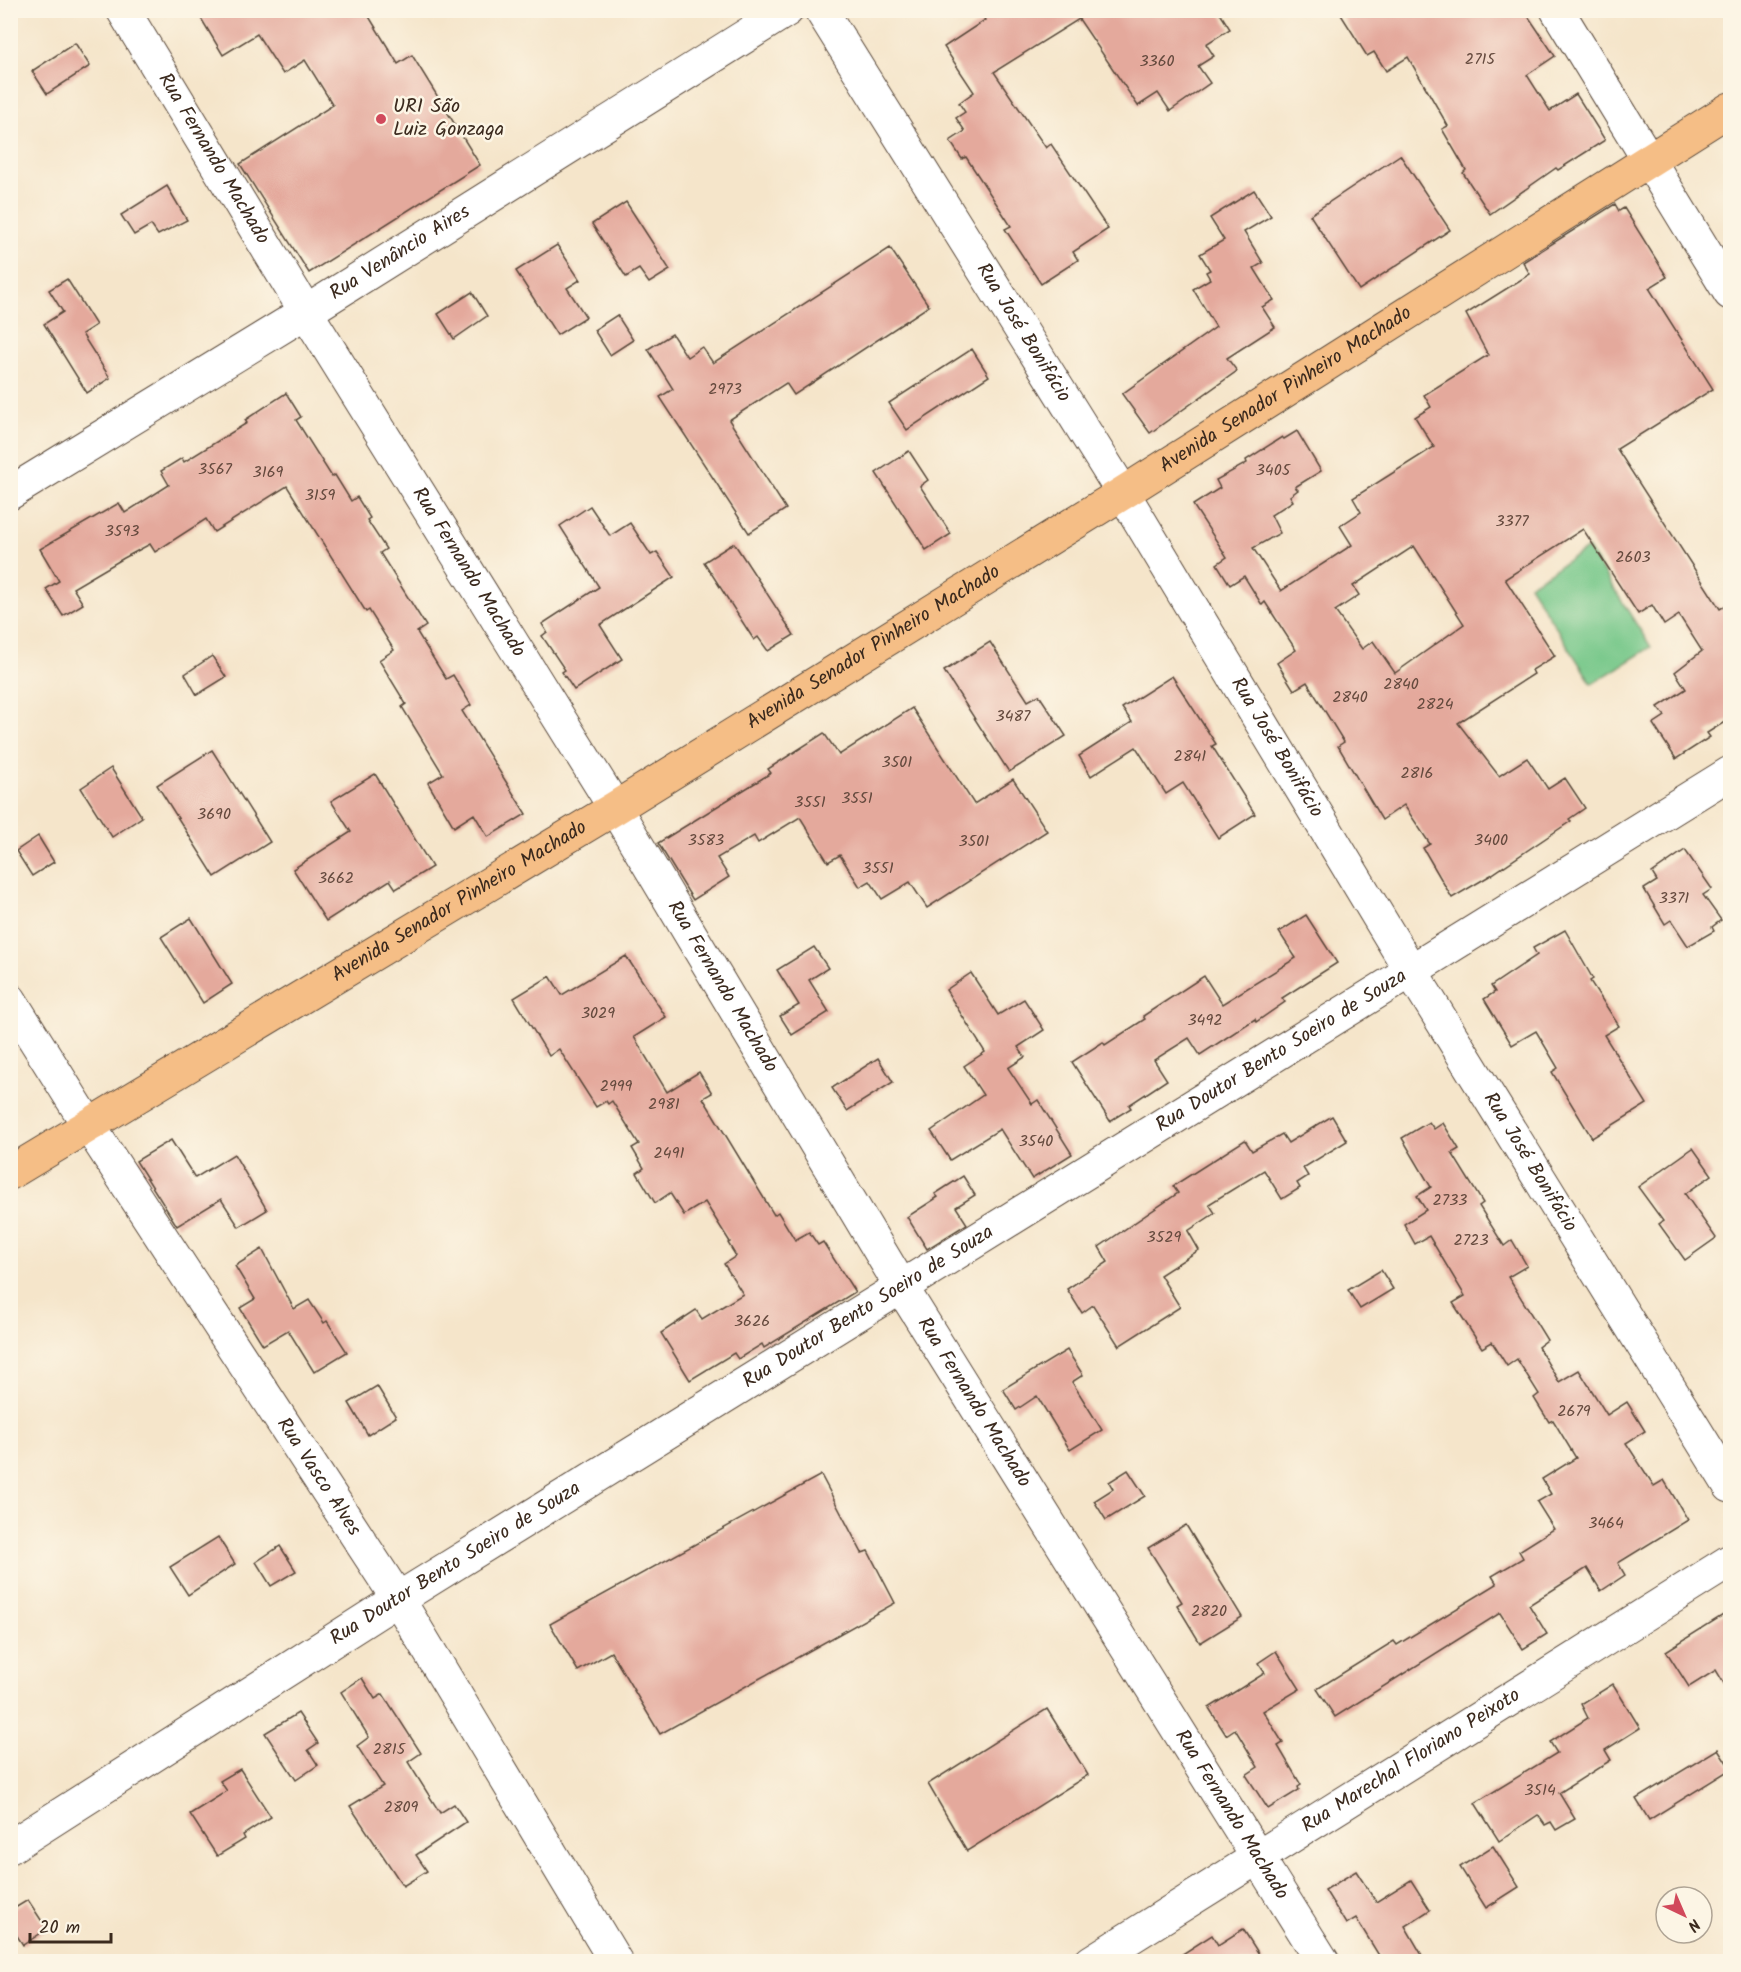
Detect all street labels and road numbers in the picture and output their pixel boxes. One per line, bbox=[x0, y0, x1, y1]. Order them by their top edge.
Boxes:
street label: Rua Fernando Machado bbox=[149, 67, 278, 251]
street label: Rua Venâncio Aires bbox=[323, 196, 477, 309]
street label: Rua José Bonifácio bbox=[967, 257, 1079, 409]
street label: Avenida Senador Pinheiro Machado bbox=[1153, 298, 1418, 482]
street label: Rua Fernando Machado bbox=[403, 481, 534, 664]
street label: Avenida Senador Pinheiro Machado bbox=[741, 557, 1007, 739]
street label: Rua José Bonifácio bbox=[1222, 671, 1331, 824]
street label: Avenida Senador Pinheiro Machado bbox=[326, 812, 594, 991]
street label: Rua Fernando Machado bbox=[658, 895, 786, 1079]
street label: Rua Doutor Bento Soeiro de Souza bbox=[1149, 961, 1413, 1141]
street label: Rua José Bonifácio bbox=[1474, 1086, 1585, 1239]
street label: Rua Doutor Bento Soeiro de Souza bbox=[736, 1217, 1000, 1398]
street label: Rua Fernando Machado bbox=[908, 1311, 1039, 1494]
street label: Rua Vasco Alves bbox=[268, 1411, 369, 1543]
street label: Rua Doutor Bento Soeiro de Souza bbox=[324, 1473, 587, 1654]
street label: Rua Marechal Floriano Peixoto bbox=[1295, 1680, 1527, 1842]
street label: Rua Fernando Machado bbox=[1166, 1723, 1297, 1906]

